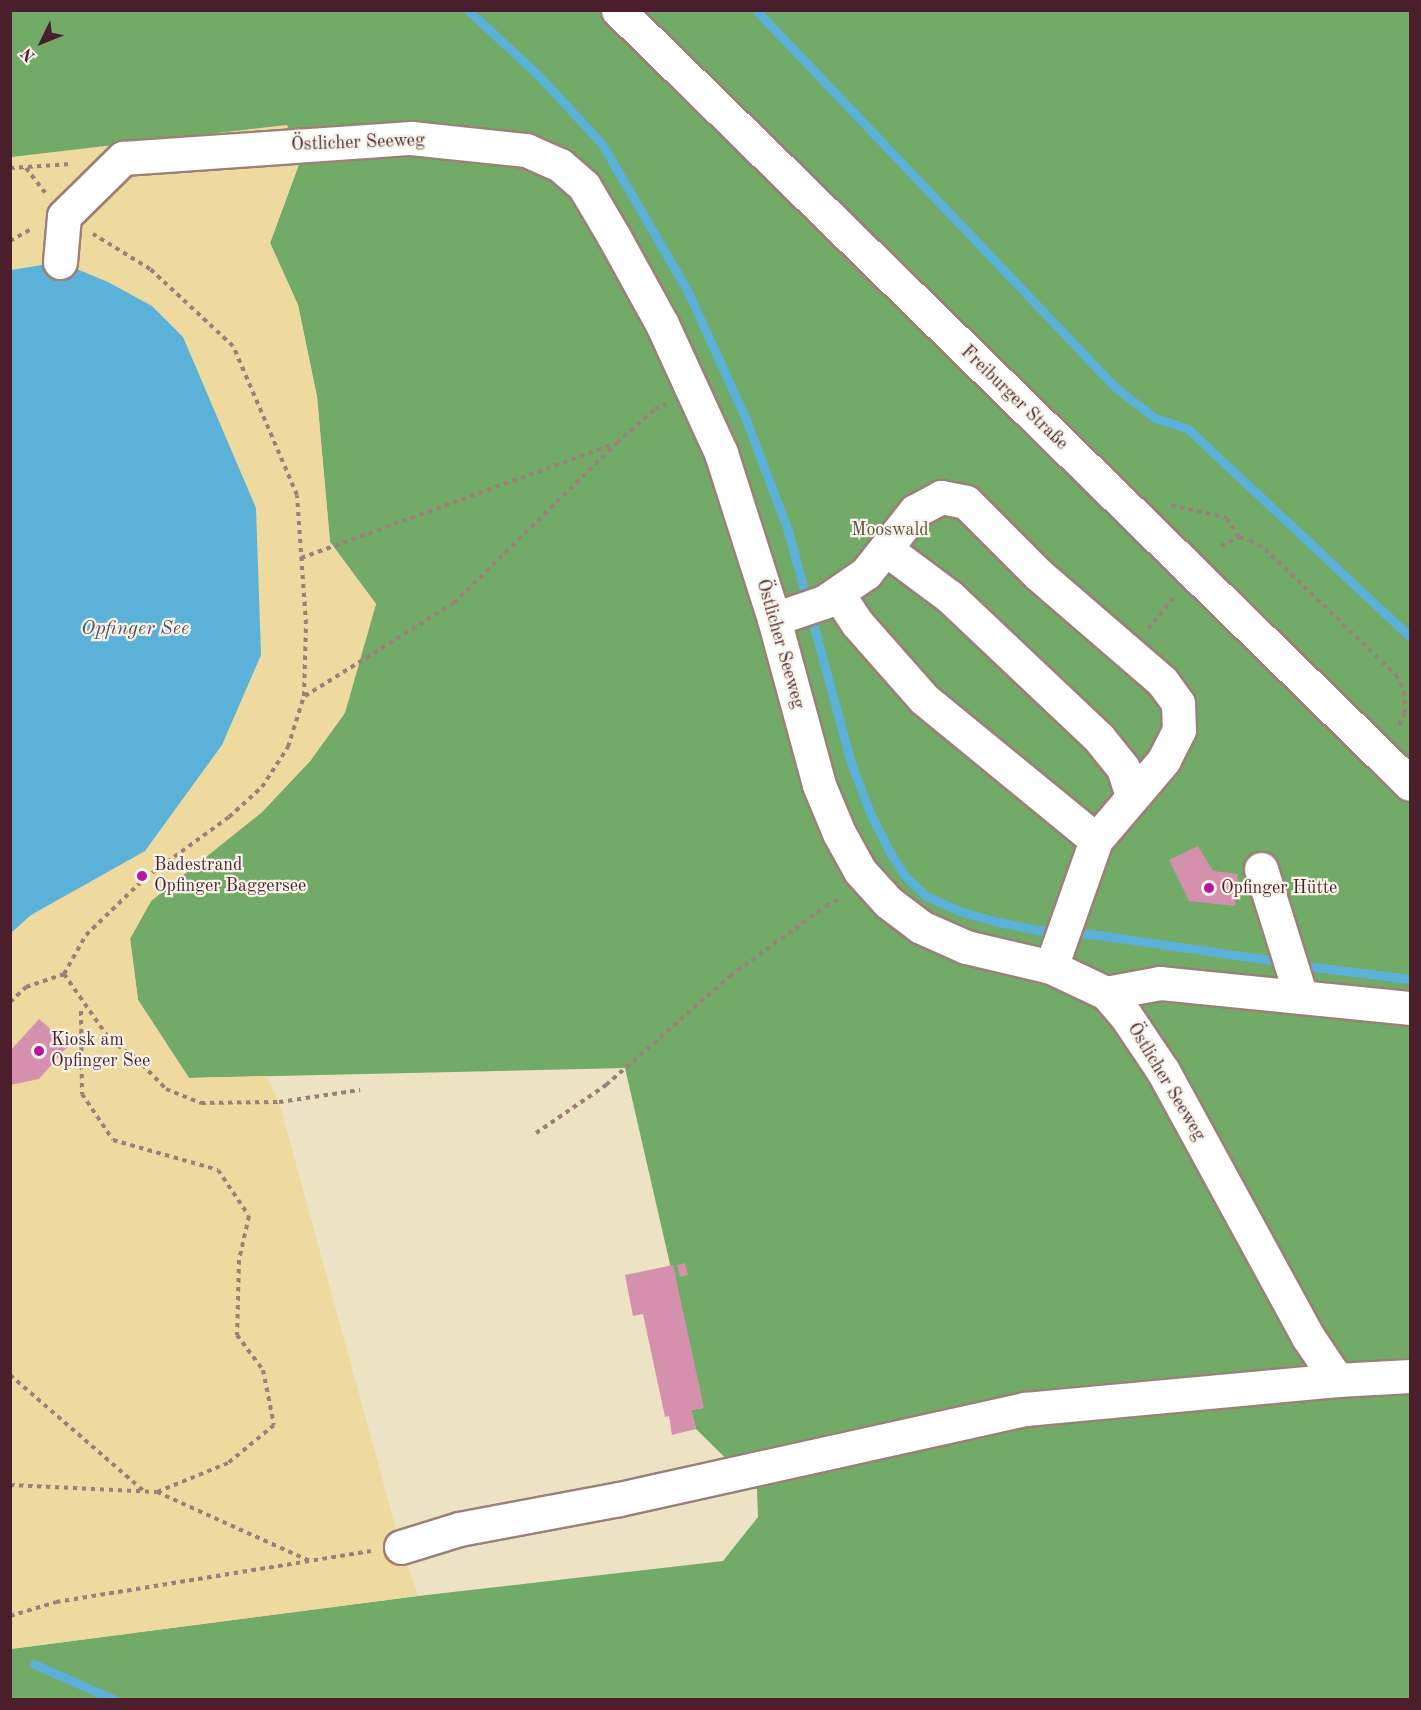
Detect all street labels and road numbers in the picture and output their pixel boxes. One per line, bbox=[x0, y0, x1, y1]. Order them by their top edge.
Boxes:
street label: Östlicher Seeweg bbox=[291, 130, 425, 156]
street label: Freiburger Straße bbox=[956, 341, 1072, 455]
street label: Östlicher Seeweg bbox=[751, 577, 809, 711]
street label: Östlicher Seeweg bbox=[1122, 1019, 1210, 1145]

